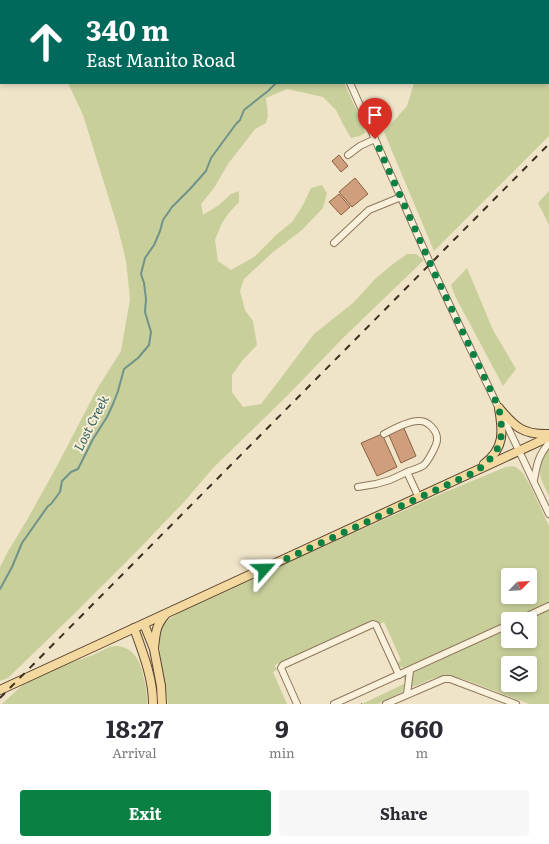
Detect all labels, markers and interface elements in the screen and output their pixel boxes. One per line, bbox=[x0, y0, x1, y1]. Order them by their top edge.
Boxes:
text: 340 m bbox=[86, 8, 169, 50]
icon: ahead bbox=[20, 16, 72, 68]
text: East Manito Road bbox=[86, 46, 235, 73]
pin bbox=[358, 98, 392, 139]
icon: arrive bbox=[364, 104, 386, 126]
water label: Lost Creek bbox=[68, 391, 113, 454]
position arrow bbox=[243, 548, 285, 590]
north arrow bbox=[501, 568, 537, 604]
map controls bbox=[501, 568, 537, 692]
button: search bbox=[501, 612, 537, 648]
button: layers bbox=[501, 656, 537, 692]
text: 18:27 bbox=[106, 710, 163, 745]
text: 9 bbox=[275, 710, 289, 745]
text: 660 bbox=[400, 710, 443, 745]
text: Arrival bbox=[112, 743, 157, 762]
text: min bbox=[269, 743, 295, 762]
text: m bbox=[415, 743, 428, 762]
button: Exit bbox=[20, 790, 271, 836]
button: Share bbox=[279, 790, 529, 836]

